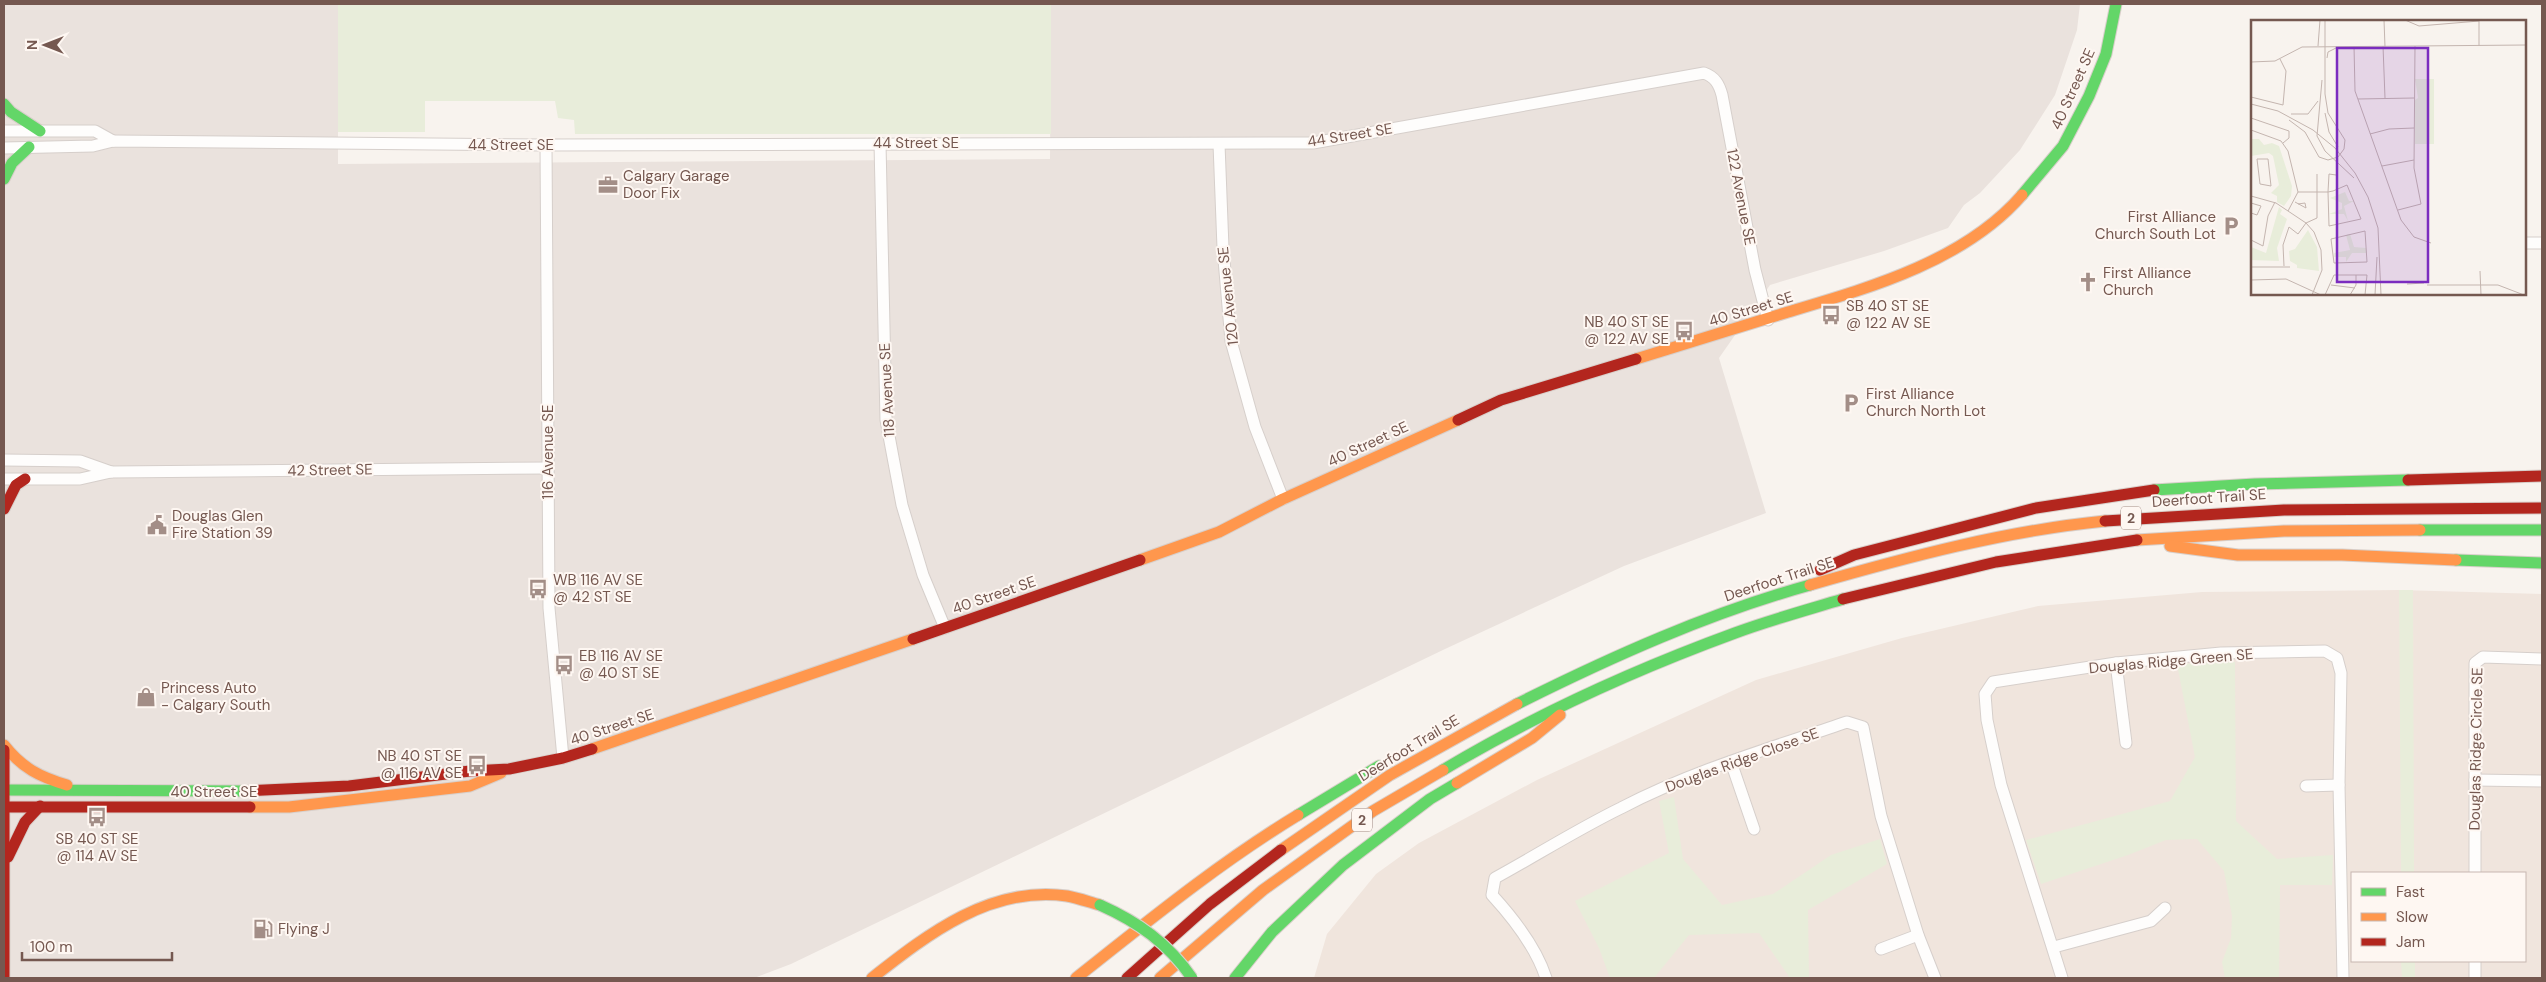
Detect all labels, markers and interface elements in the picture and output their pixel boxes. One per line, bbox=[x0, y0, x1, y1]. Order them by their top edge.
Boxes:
north arrow bbox=[20, 20, 70, 70]
inset map bbox=[2251, 20, 2526, 295]
text: N bbox=[23, 40, 41, 50]
street label: 40 Street SE bbox=[2046, 45, 2100, 133]
street label: 44 Street SE bbox=[1306, 118, 1394, 152]
street label: 44 Street SE bbox=[873, 133, 959, 153]
street label: 44 Street SE bbox=[468, 135, 554, 155]
street label: 122 Avenue SE bbox=[1722, 147, 1760, 247]
place label: Calgary Garage Door Fix bbox=[623, 166, 730, 203]
office icon: Calgary Garage Door Fix bbox=[597, 174, 619, 196]
place label: First Alliance Church South Lot bbox=[2095, 207, 2216, 244]
parking icon: First Alliance Church South Lot bbox=[2220, 215, 2242, 237]
street label: 120 Avenue SE bbox=[1213, 245, 1243, 347]
place label: First Alliance Church bbox=[2103, 263, 2191, 300]
church icon: First Alliance Church bbox=[2077, 271, 2099, 293]
street label: 40 Street SE bbox=[1706, 287, 1796, 331]
place label: SB 40 ST SE @ 122 AV SE bbox=[1846, 296, 1931, 333]
bus stop icon: SB 40 ST SE @ 122 AV SE bbox=[1820, 304, 1842, 326]
place label: NB 40 ST SE @ 122 AV SE bbox=[1584, 312, 1669, 349]
bus stop icon: NB 40 ST SE @ 122 AV SE bbox=[1673, 320, 1695, 342]
street label: 118 Avenue SE bbox=[875, 342, 899, 438]
place label: First Alliance Church North Lot bbox=[1866, 384, 1986, 421]
parking icon: First Alliance Church North Lot bbox=[1840, 392, 1862, 414]
street label: 116 Avenue SE bbox=[538, 405, 558, 499]
street label: 40 Street SE bbox=[1324, 417, 1412, 471]
street label: 42 Street SE bbox=[287, 459, 373, 481]
street label: Deerfoot Trail SE bbox=[2151, 484, 2267, 512]
place label: Douglas Glen Fire Station 39 bbox=[172, 506, 273, 543]
road number: 2 bbox=[2121, 506, 2141, 530]
public building icon: Douglas Glen Fire Station 39 bbox=[146, 514, 168, 536]
street label: Deerfoot Trail SE bbox=[1721, 552, 1837, 606]
place label: WB 116 AV SE @ 42 ST SE bbox=[553, 570, 643, 607]
street label: 40 Street SE bbox=[950, 571, 1038, 619]
bus stop icon: WB 116 AV SE @ 42 ST SE bbox=[527, 578, 549, 600]
street label: Douglas Ridge Green SE bbox=[2088, 644, 2254, 678]
place label: EB 116 AV SE @ 40 ST SE bbox=[579, 646, 663, 683]
bus stop icon: EB 116 AV SE @ 40 ST SE bbox=[553, 654, 575, 676]
street label: Douglas Ridge Circle SE bbox=[2465, 667, 2487, 831]
place label: Princess Auto - Calgary South bbox=[161, 678, 270, 715]
shop icon: Princess Auto - Calgary South bbox=[135, 686, 157, 708]
street label: 40 Street SE bbox=[568, 704, 656, 750]
street label: Deerfoot Trail SE bbox=[1355, 710, 1463, 786]
street label: Douglas Ridge Close SE bbox=[1663, 723, 1821, 797]
place label: NB 40 ST SE @ 116 AV SE bbox=[377, 746, 462, 783]
bus stop icon: NB 40 ST SE @ 116 AV SE bbox=[466, 754, 488, 776]
street label: 40 Street SE bbox=[170, 782, 258, 802]
bus stop icon: SB 40 ST SE @ 114 AV SE bbox=[86, 806, 108, 828]
road number: 2 bbox=[1352, 808, 1372, 832]
place label: SB 40 ST SE @ 114 AV SE bbox=[55, 829, 139, 866]
legend bbox=[2351, 872, 2526, 962]
text: Fast bbox=[2396, 882, 2425, 902]
text: Slow bbox=[2396, 907, 2429, 927]
fuel station icon: Flying J bbox=[252, 918, 274, 940]
place label: Flying J bbox=[278, 919, 330, 939]
scale bar bbox=[22, 930, 172, 962]
text: Jam bbox=[2396, 932, 2425, 952]
text: 100 m bbox=[30, 937, 73, 957]

